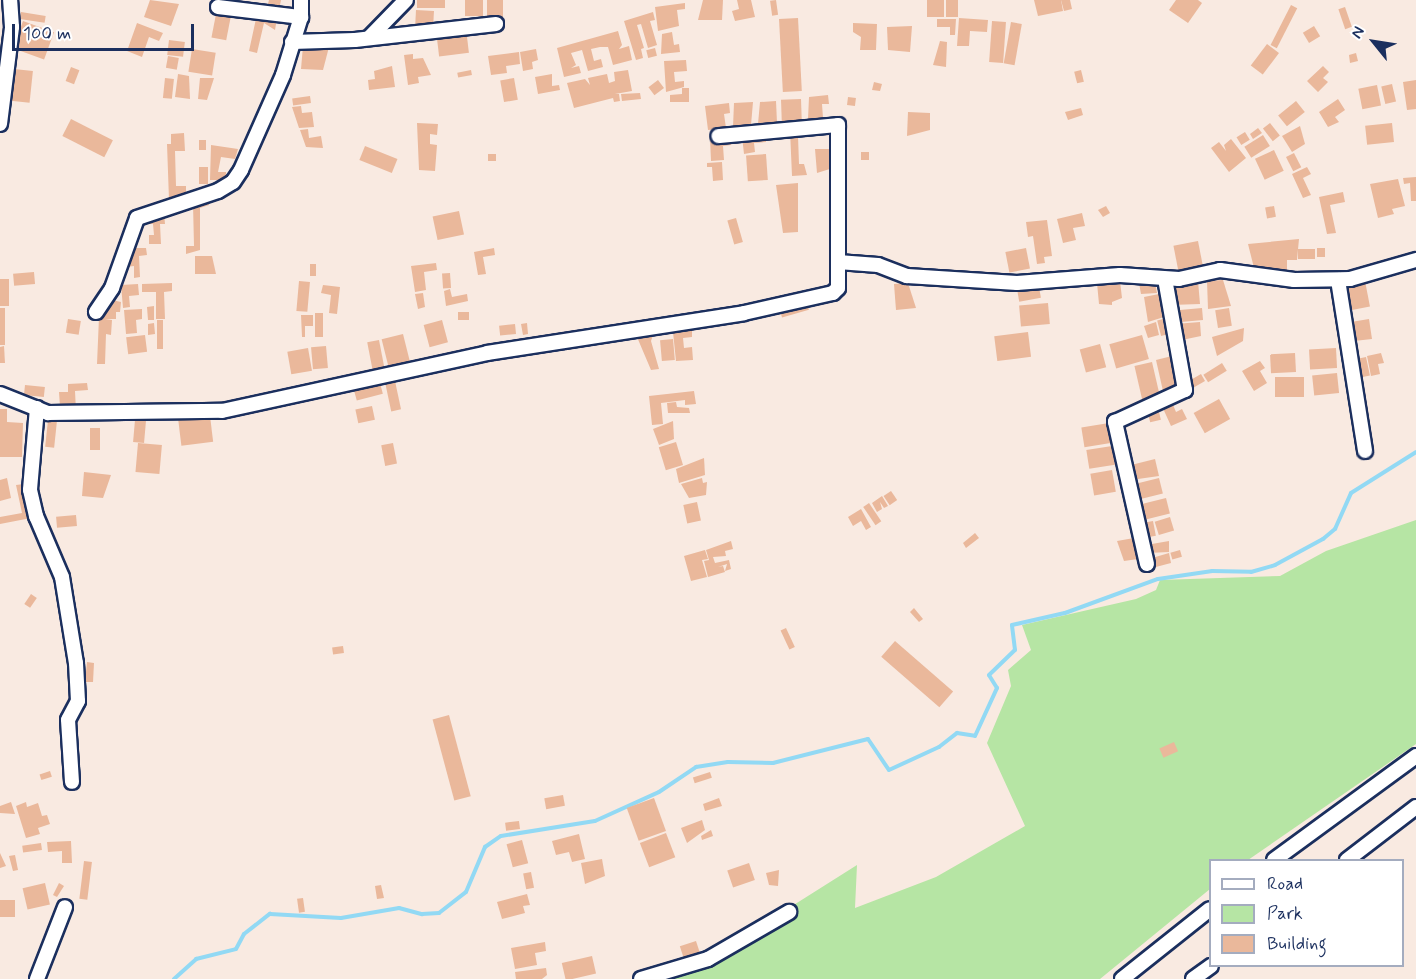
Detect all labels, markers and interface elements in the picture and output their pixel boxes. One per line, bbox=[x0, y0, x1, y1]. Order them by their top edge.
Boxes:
scale bar bbox=[15, 12, 196, 50]
north arrow bbox=[1344, 12, 1404, 72]
text: 100 m bbox=[23, 22, 71, 46]
text: N bbox=[1346, 23, 1370, 43]
legend bbox=[1209, 859, 1404, 967]
text: Road bbox=[1267, 872, 1303, 896]
text: Park bbox=[1267, 902, 1303, 926]
text: Building bbox=[1267, 932, 1327, 956]

